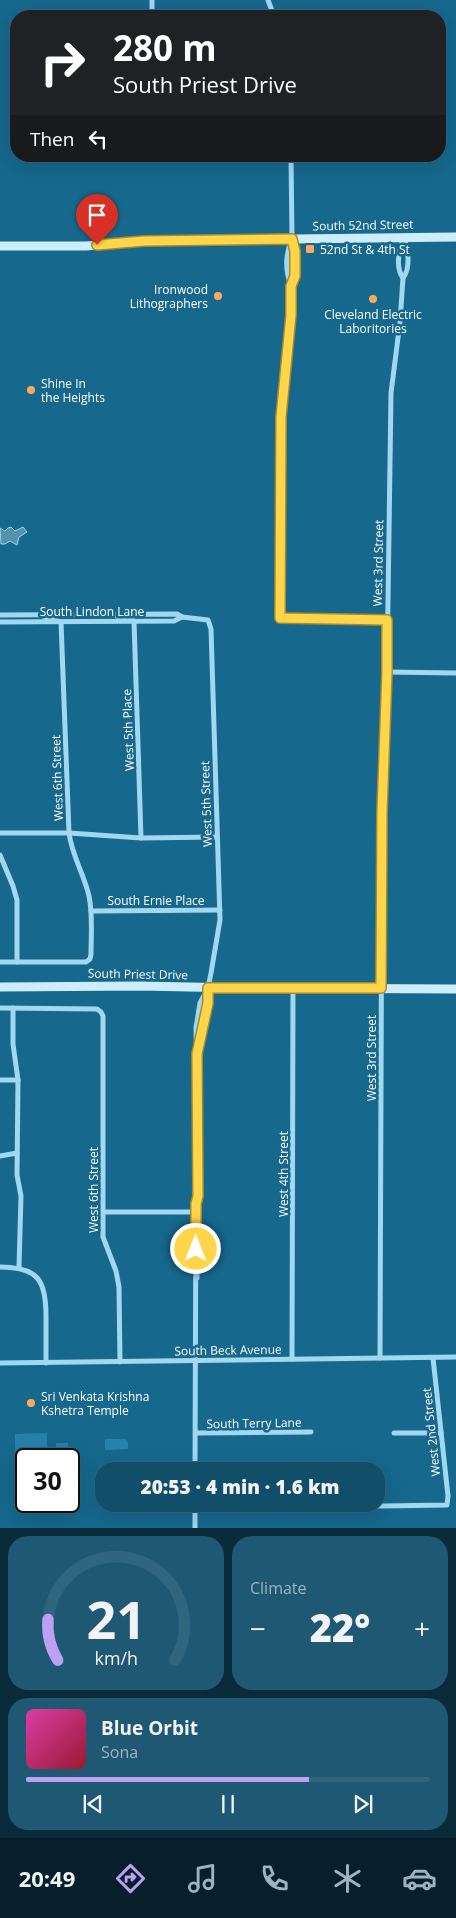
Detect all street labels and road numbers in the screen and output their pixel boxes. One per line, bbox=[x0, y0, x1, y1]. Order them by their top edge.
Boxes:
street label: South 52nd Street bbox=[312, 216, 414, 234]
street label: West 3rd Street bbox=[369, 520, 387, 606]
street label: South Lindon Lane bbox=[40, 603, 145, 620]
street label: West 5th Place bbox=[118, 688, 138, 771]
street label: West 6th Street bbox=[47, 735, 67, 821]
street label: West 5th Street bbox=[196, 761, 216, 847]
street label: South Ernie Place bbox=[107, 892, 205, 909]
street label: South Priest Drive bbox=[88, 965, 189, 983]
street label: West 3rd Street bbox=[363, 1015, 380, 1101]
street label: West 4th Street bbox=[275, 1131, 292, 1217]
street label: West 6th Street bbox=[85, 1147, 102, 1233]
street label: South Beck Avenue bbox=[174, 1341, 282, 1359]
street label: West 2nd Street bbox=[418, 1387, 444, 1477]
street label: South Terry Lane bbox=[206, 1414, 302, 1432]

